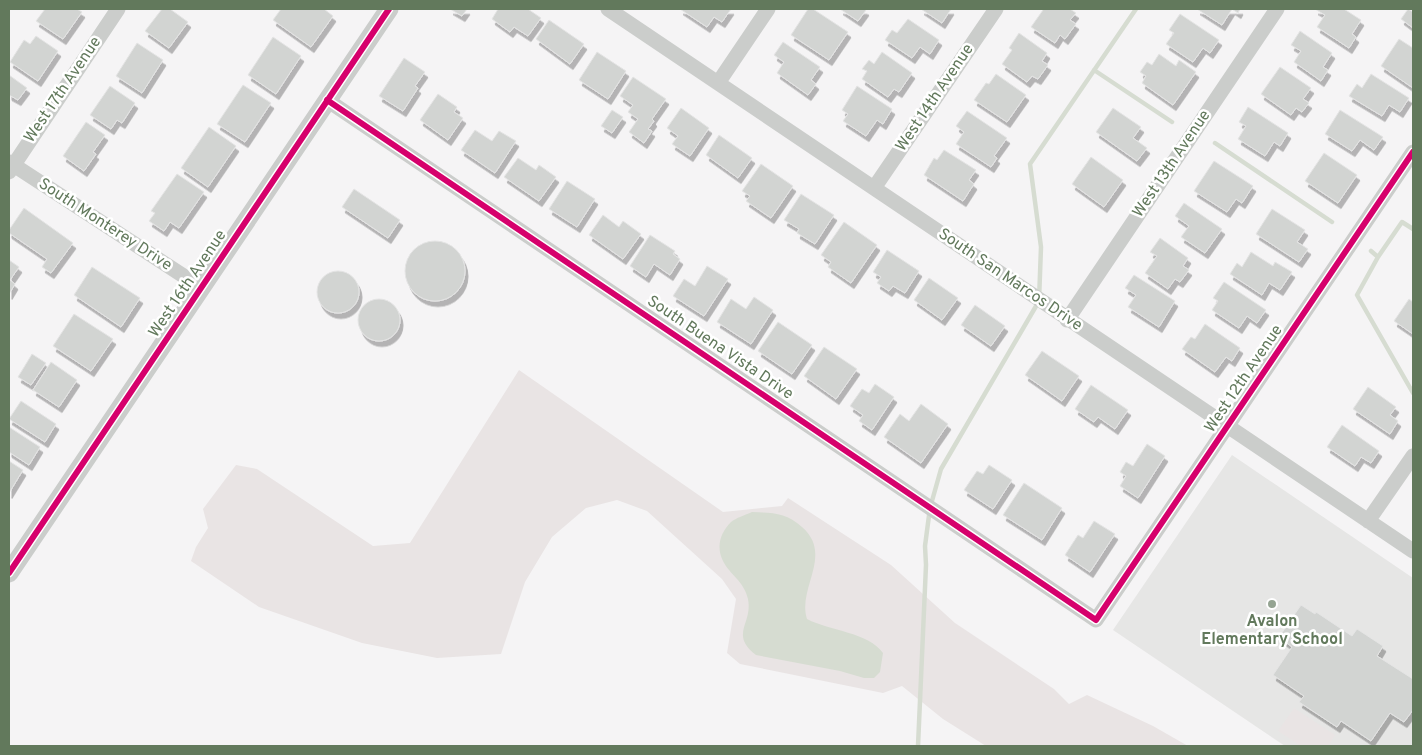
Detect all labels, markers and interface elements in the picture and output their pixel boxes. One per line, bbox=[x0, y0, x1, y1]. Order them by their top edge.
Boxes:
street label: West 17th Avenue bbox=[20, 33, 106, 147]
street label: West 14th Avenue bbox=[892, 40, 978, 156]
street label: West 13th Avenue bbox=[1129, 106, 1215, 222]
street label: South Monterey Drive bbox=[34, 174, 176, 276]
street label: South San Marcos Drive bbox=[934, 224, 1086, 336]
street label: West 16th Avenue bbox=[145, 226, 231, 342]
street label: South Buena Vista Drive bbox=[643, 292, 797, 404]
street label: West 12th Avenue bbox=[1201, 321, 1287, 437]
marker: Avalon Elementary School bbox=[1266, 598, 1278, 610]
place label: Avalon Elementary School bbox=[1201, 612, 1343, 650]

